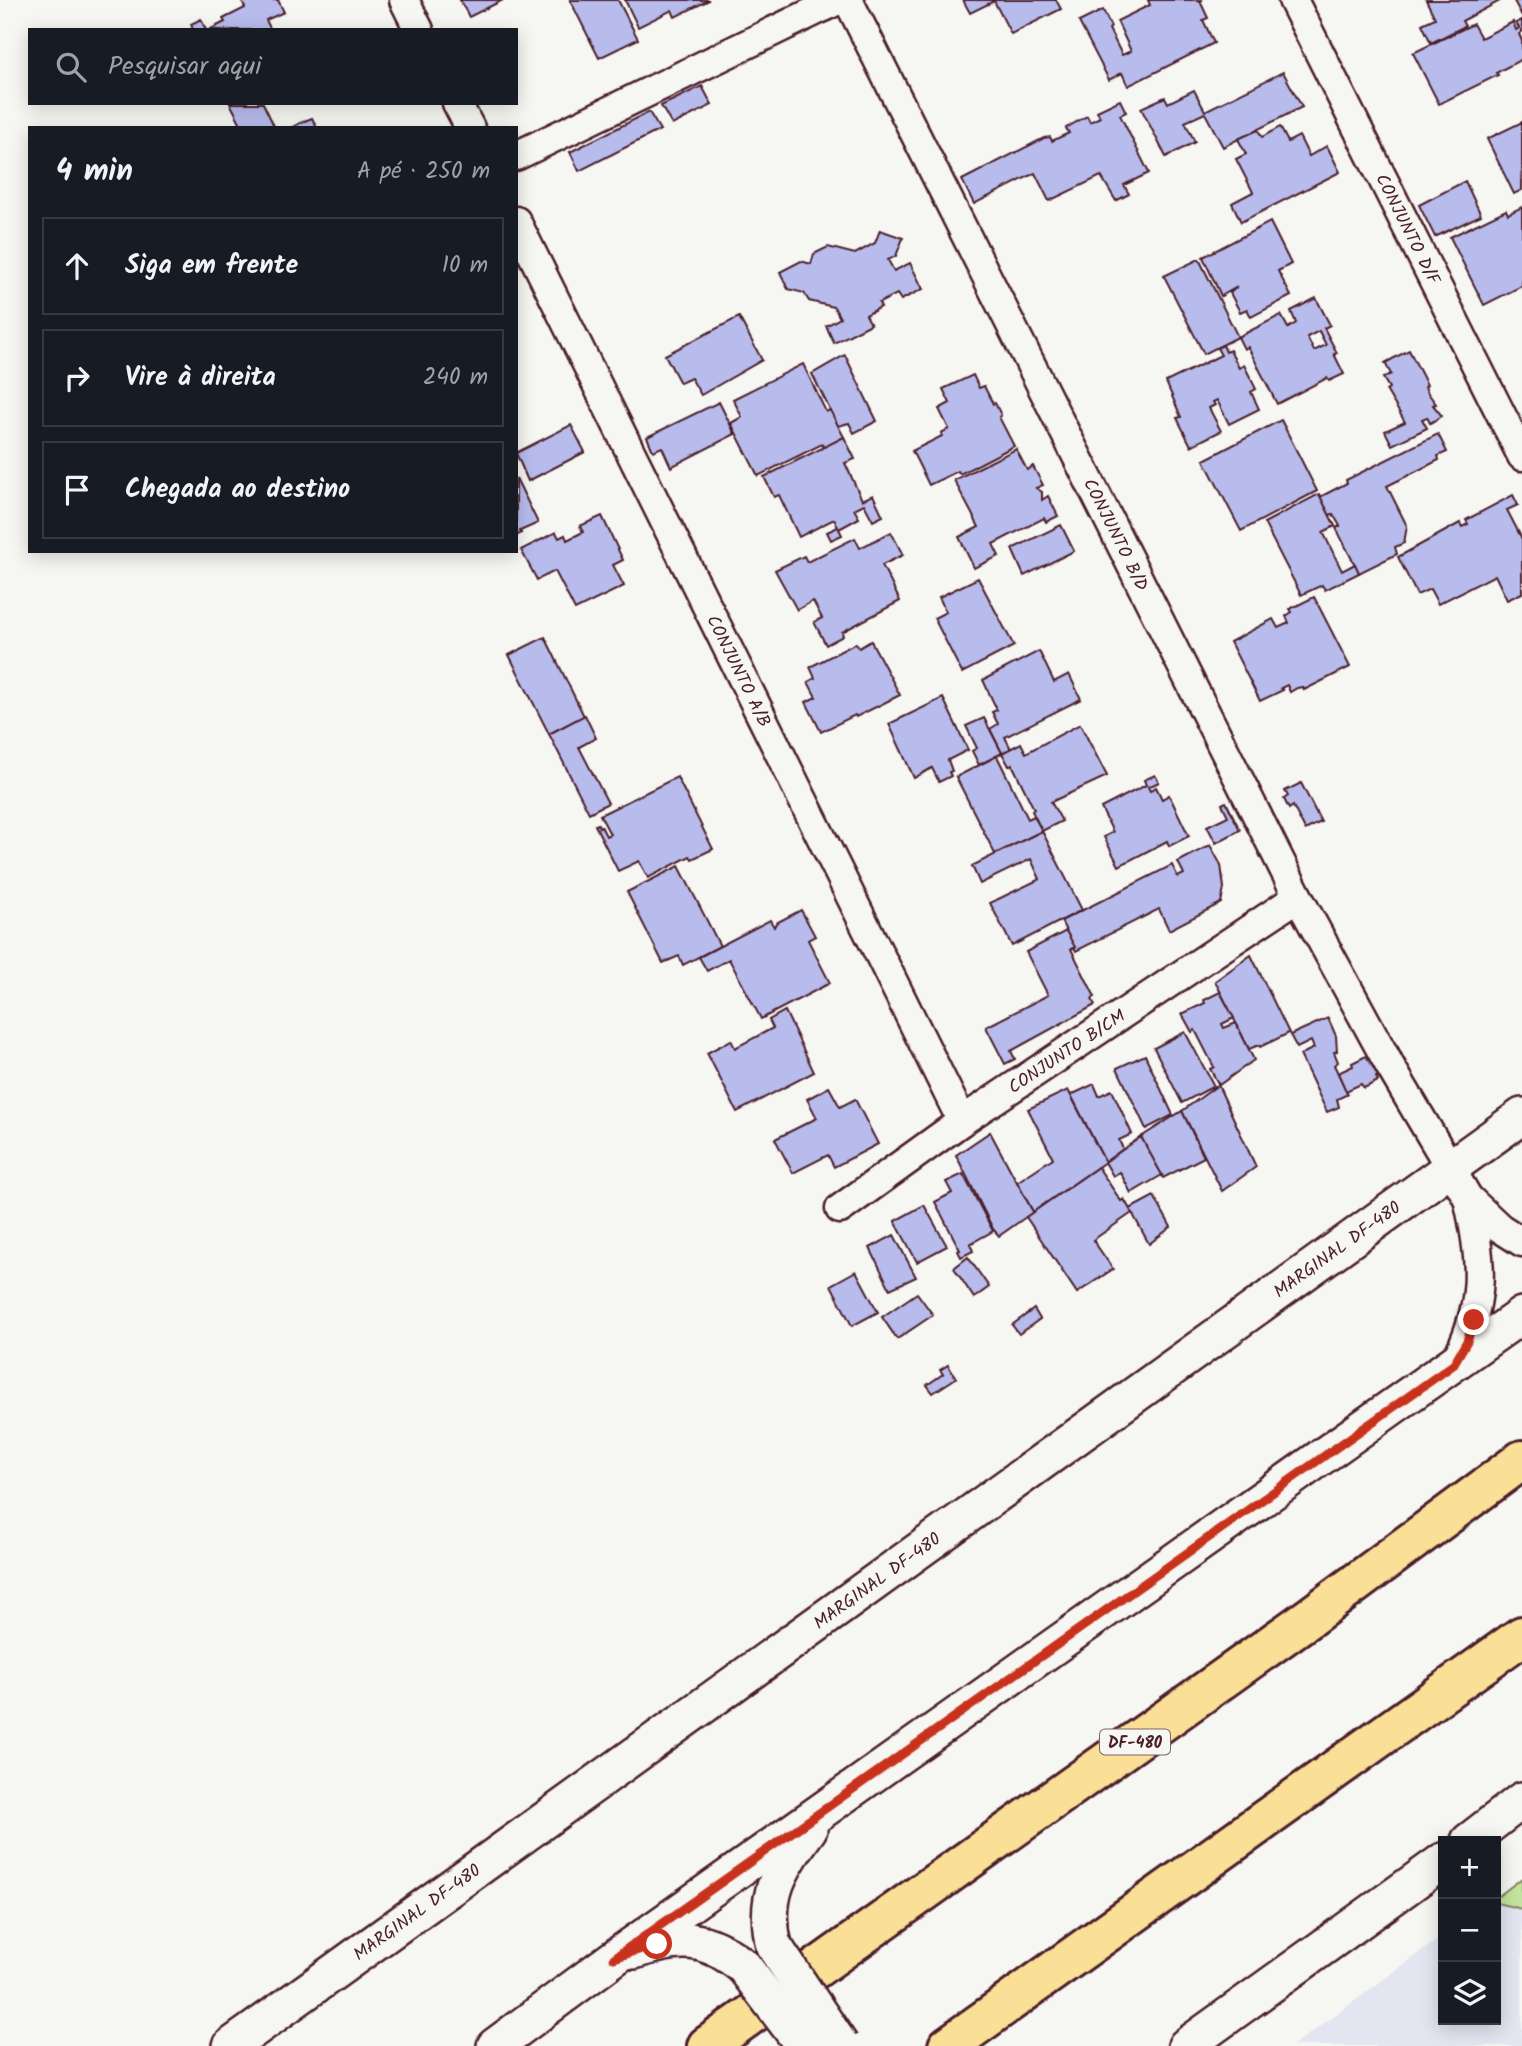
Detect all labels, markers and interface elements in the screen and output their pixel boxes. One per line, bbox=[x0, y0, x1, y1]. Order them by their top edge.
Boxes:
search box bbox=[28, 28, 518, 105]
text: Pesquisar aqui bbox=[108, 46, 261, 88]
icon: search bbox=[52, 48, 90, 86]
text: 4 min bbox=[56, 148, 133, 196]
text: A pé · 250 m bbox=[357, 154, 490, 190]
street label: CONJUNTO D/F bbox=[1366, 169, 1447, 291]
text: Siga em frente bbox=[125, 245, 298, 287]
icon: ahead bbox=[58, 247, 96, 285]
text: 10 m bbox=[442, 248, 488, 284]
text: Vire à direita bbox=[125, 357, 276, 399]
icon: right bbox=[58, 359, 96, 397]
text: 240 m bbox=[423, 360, 488, 396]
text: Chegada ao destino bbox=[125, 469, 350, 511]
icon: arrive bbox=[58, 471, 96, 509]
street label: CONJUNTO B/D bbox=[1074, 474, 1155, 597]
street label: CONJUNTO A/B bbox=[697, 610, 778, 733]
street label: CONJUNTO B/CM bbox=[1003, 1002, 1133, 1102]
street label: MARGINAL DF-480 bbox=[1268, 1194, 1408, 1307]
route end bbox=[1458, 1304, 1489, 1335]
street label: MARGINAL DF-480 bbox=[808, 1526, 948, 1638]
road number: DF-480 bbox=[1100, 1730, 1170, 1754]
map controls bbox=[1438, 1836, 1501, 2025]
button: + bbox=[1438, 1836, 1501, 1899]
street label: MARGINAL DF-480 bbox=[348, 1857, 488, 1969]
button: − bbox=[1438, 1899, 1501, 1962]
route start bbox=[641, 1928, 672, 1959]
button: layers bbox=[1438, 1962, 1501, 2025]

